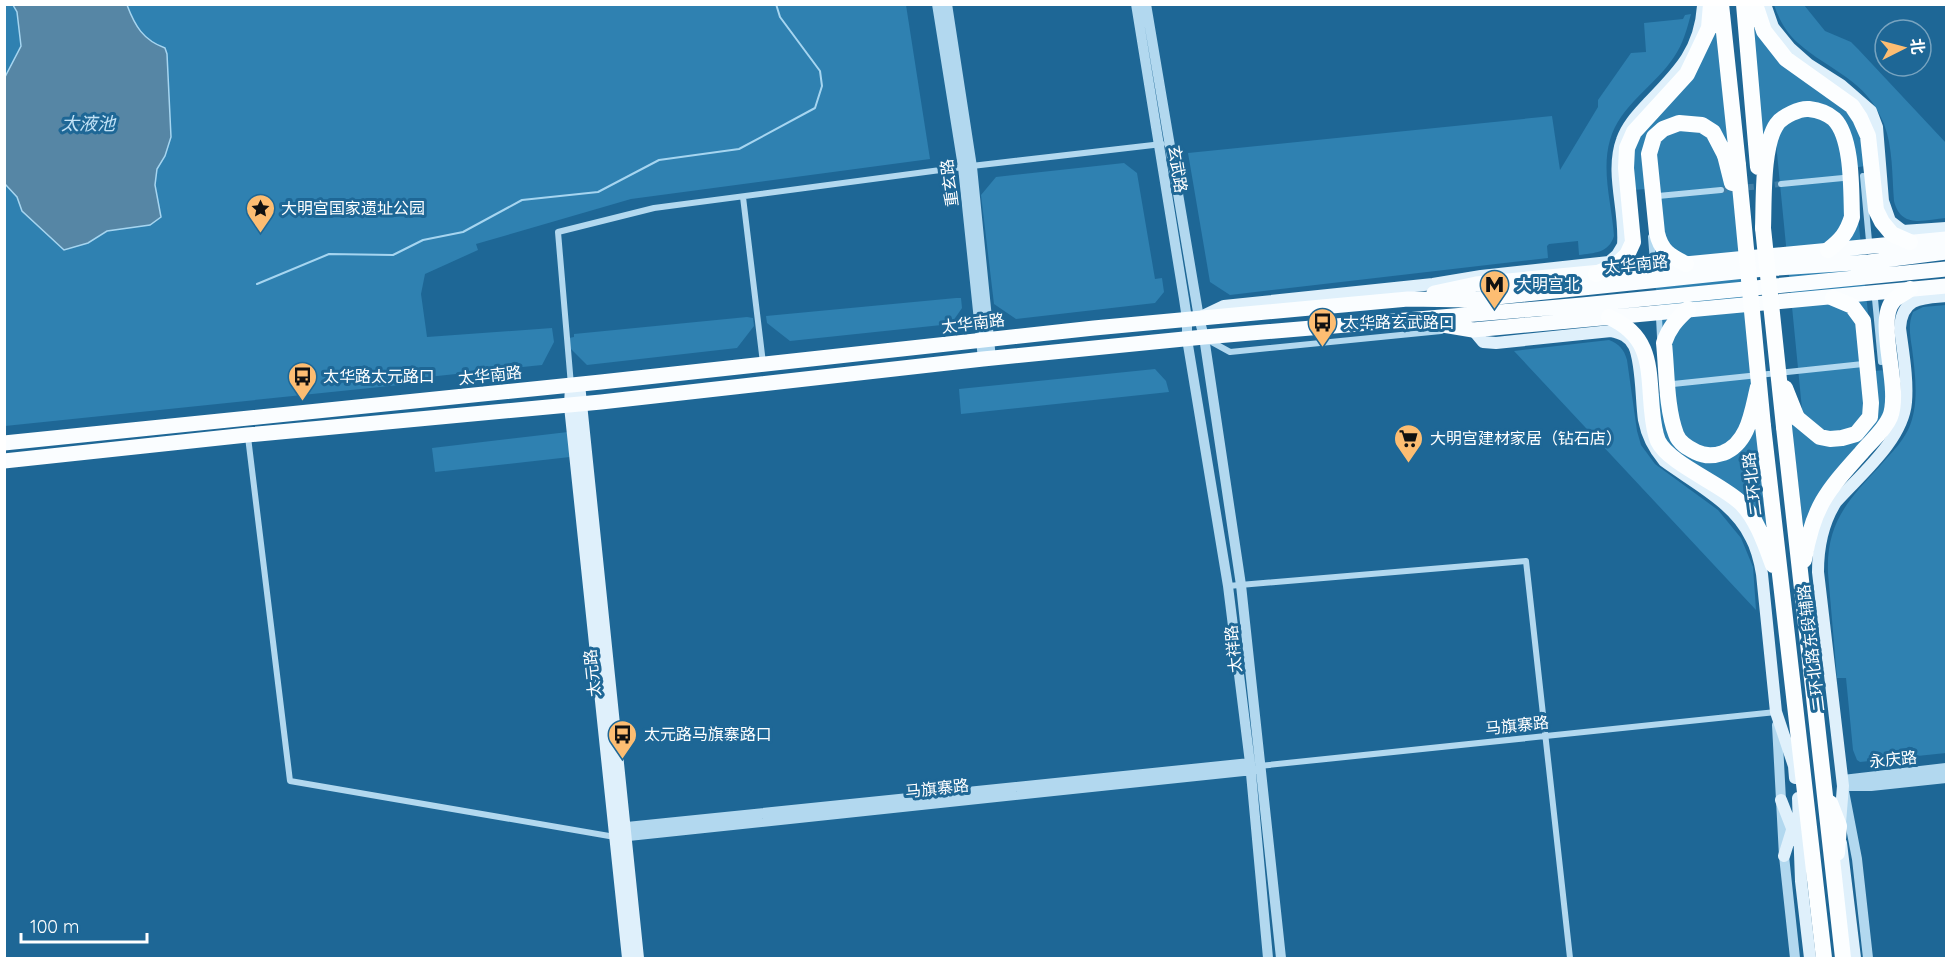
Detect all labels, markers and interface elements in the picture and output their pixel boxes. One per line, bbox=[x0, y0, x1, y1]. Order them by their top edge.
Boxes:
north arrow bbox=[1873, 18, 1933, 78]
text: 北 bbox=[1907, 37, 1929, 55]
water label: 太液池 bbox=[61, 112, 117, 135]
street label: 玄武路 bbox=[1164, 144, 1192, 194]
street label: 重玄路 bbox=[936, 158, 962, 208]
place icon: 大明宫国家遗址公园 bbox=[244, 192, 276, 234]
place label: 大明宫国家遗址公园 bbox=[281, 198, 425, 218]
street label: 太华南路 bbox=[1603, 251, 1669, 277]
metro station icon: 大明宫北 bbox=[1479, 268, 1511, 310]
place label: 大明宫北 bbox=[1516, 274, 1580, 294]
bus stop icon: 太华路玄武路口 bbox=[1306, 306, 1338, 348]
street label: 太华南路 bbox=[940, 309, 1006, 337]
place label: 太华路玄武路口 bbox=[1343, 312, 1455, 332]
bus stop icon: 太华路太元路口 bbox=[286, 360, 318, 402]
street label: 太华南路 bbox=[457, 362, 523, 388]
place label: 太华路太元路口 bbox=[323, 366, 435, 386]
supermarket icon: 大明宫建材家居（钻石店） bbox=[1393, 422, 1425, 464]
place label: 大明宫建材家居（钻石店） bbox=[1430, 428, 1622, 448]
street label: 二环北路 bbox=[1738, 451, 1766, 517]
street label: 二环北路东段辅路 bbox=[1793, 583, 1829, 713]
street label: 太祥路 bbox=[1221, 624, 1245, 674]
street label: 太元路 bbox=[580, 648, 604, 698]
street label: 马旗寨路 bbox=[1484, 712, 1550, 738]
bus stop icon: 太元路马旗寨路口 bbox=[607, 718, 639, 760]
place label: 太元路马旗寨路口 bbox=[644, 724, 772, 744]
street label: 永庆路 bbox=[1868, 747, 1918, 771]
street label: 马旗寨路 bbox=[904, 775, 970, 801]
scale bar bbox=[21, 906, 147, 944]
text: 100 m bbox=[30, 915, 79, 938]

